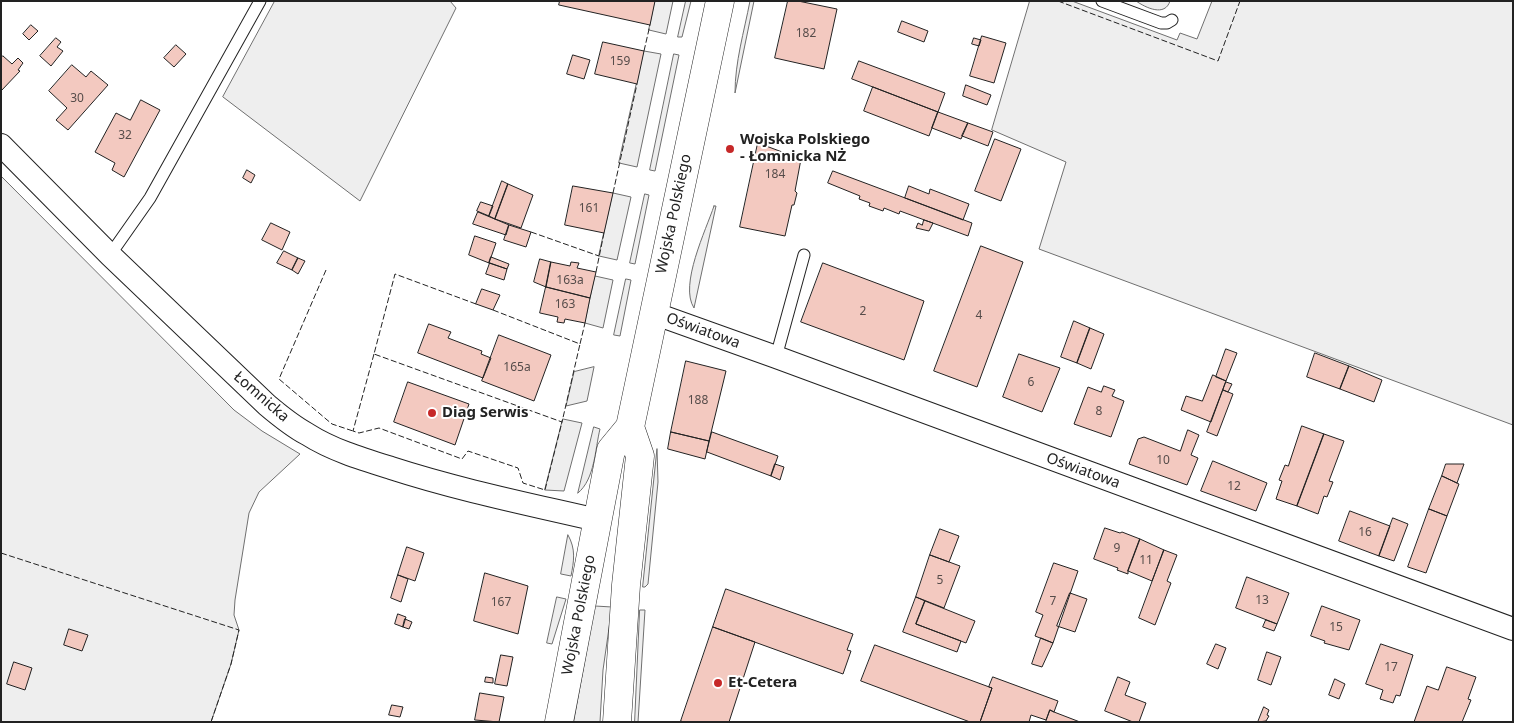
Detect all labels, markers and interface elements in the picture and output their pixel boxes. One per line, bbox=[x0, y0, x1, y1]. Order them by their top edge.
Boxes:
house number: 182 bbox=[796, 27, 816, 41]
house number: 159 bbox=[610, 55, 630, 69]
house number: 30 bbox=[70, 92, 84, 106]
house number: 32 bbox=[118, 129, 132, 143]
place label: Wojska Polskiego - Łomnicka NŻ bbox=[740, 131, 870, 166]
marker: Wojska Polskiego - Łomnicka NŻ bbox=[724, 143, 736, 155]
street label: Wojska Polskiego bbox=[653, 152, 695, 276]
house number: 184 bbox=[765, 168, 785, 182]
house number: 161 bbox=[579, 202, 599, 216]
house number: 163a bbox=[556, 274, 584, 288]
house number: 163 bbox=[555, 298, 575, 312]
house number: 2 bbox=[860, 305, 866, 319]
street label: Oświatowa bbox=[664, 309, 742, 353]
house number: 4 bbox=[976, 309, 982, 323]
house number: 165a bbox=[503, 361, 531, 375]
street label: Łomnicka bbox=[230, 368, 292, 426]
house number: 6 bbox=[1028, 376, 1034, 390]
house number: 188 bbox=[688, 394, 708, 408]
place label: Diag Serwis bbox=[442, 404, 529, 422]
house number: 8 bbox=[1096, 405, 1102, 419]
marker: Diag Serwis bbox=[426, 407, 438, 419]
street label: Oświatowa bbox=[1044, 449, 1122, 493]
house number: 10 bbox=[1156, 454, 1170, 468]
house number: 12 bbox=[1227, 480, 1241, 494]
house number: 16 bbox=[1358, 526, 1372, 540]
house number: 9 bbox=[1114, 542, 1120, 556]
street label: Wojska Polskiego bbox=[559, 553, 599, 677]
house number: 11 bbox=[1139, 554, 1153, 568]
house number: 5 bbox=[937, 574, 943, 588]
house number: 13 bbox=[1255, 594, 1269, 608]
house number: 7 bbox=[1050, 595, 1056, 609]
house number: 167 bbox=[491, 596, 511, 610]
house number: 15 bbox=[1329, 621, 1343, 635]
house number: 17 bbox=[1384, 661, 1398, 675]
place label: Et-Cetera bbox=[728, 674, 797, 692]
marker: Et-Cetera bbox=[712, 677, 724, 689]

